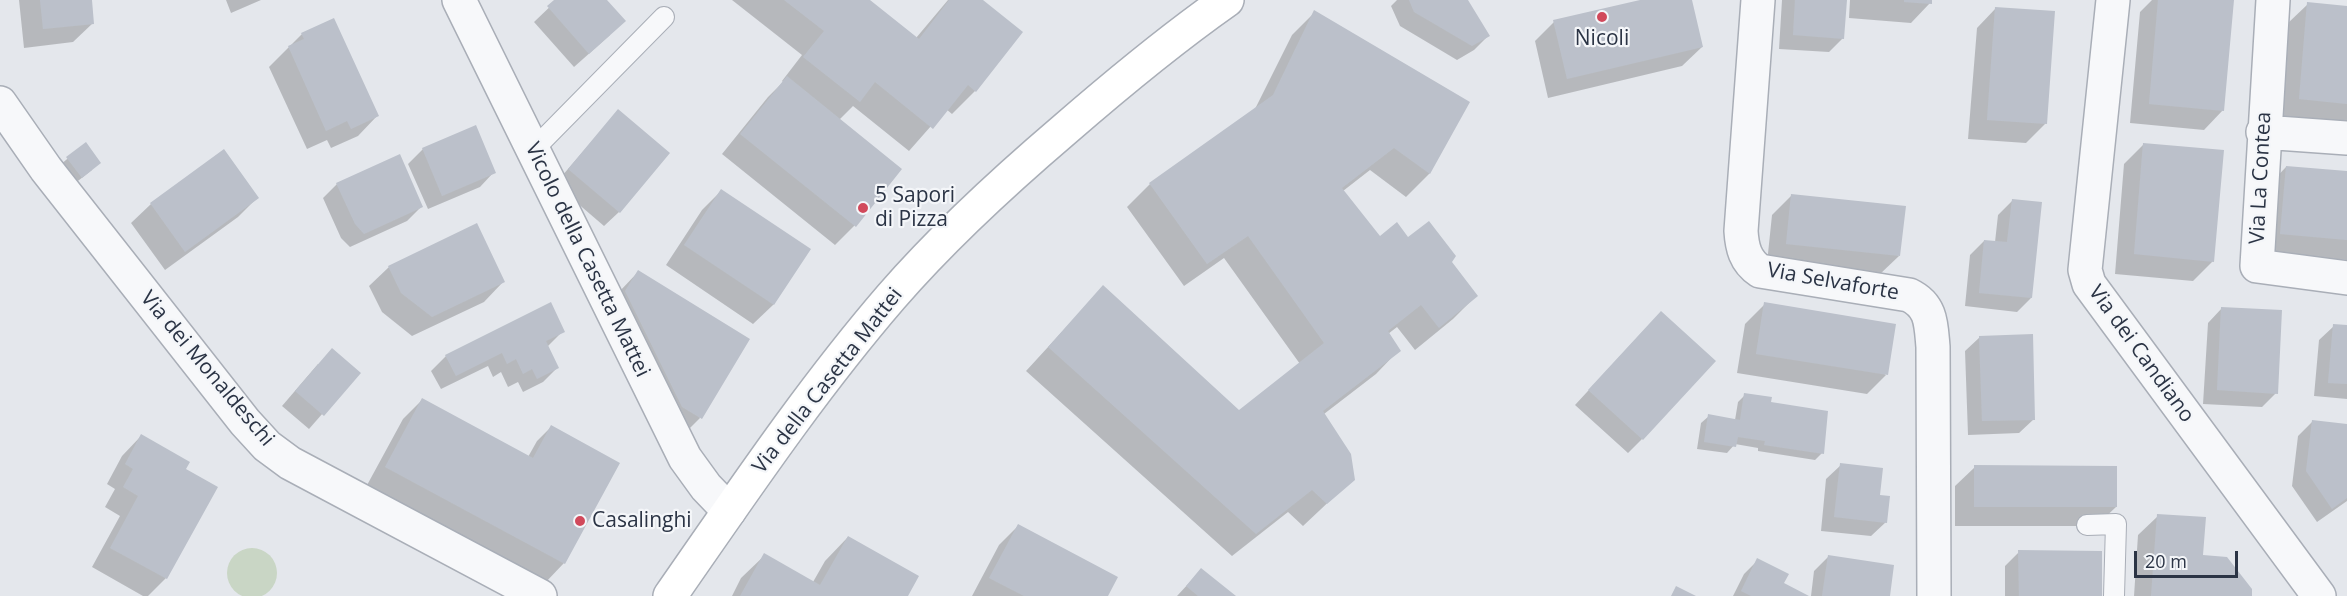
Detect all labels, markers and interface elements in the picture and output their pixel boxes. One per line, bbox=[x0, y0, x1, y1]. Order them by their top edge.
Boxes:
marker: Nicoli bbox=[1595, 10, 1609, 24]
place label: Nicoli bbox=[1575, 26, 1629, 52]
street label: Via La Contea bbox=[2245, 111, 2277, 245]
street label: Vicolo della Casetta Mattei bbox=[519, 139, 655, 381]
place label: 5 Sapori di Pizza bbox=[875, 183, 955, 233]
marker: 5 Sapori di Pizza bbox=[856, 201, 870, 215]
street label: Via Selvaforte bbox=[1765, 258, 1901, 306]
street label: Via dei Candiano bbox=[2083, 280, 2199, 428]
street label: Via della Casetta Mattei bbox=[748, 283, 908, 479]
street label: Via dei Monaldeschi bbox=[135, 286, 279, 452]
place label: Casalinghi bbox=[592, 508, 692, 534]
marker: Casalinghi bbox=[573, 514, 587, 528]
scale bar bbox=[2137, 539, 2240, 577]
text: 20 m bbox=[2145, 549, 2187, 573]

